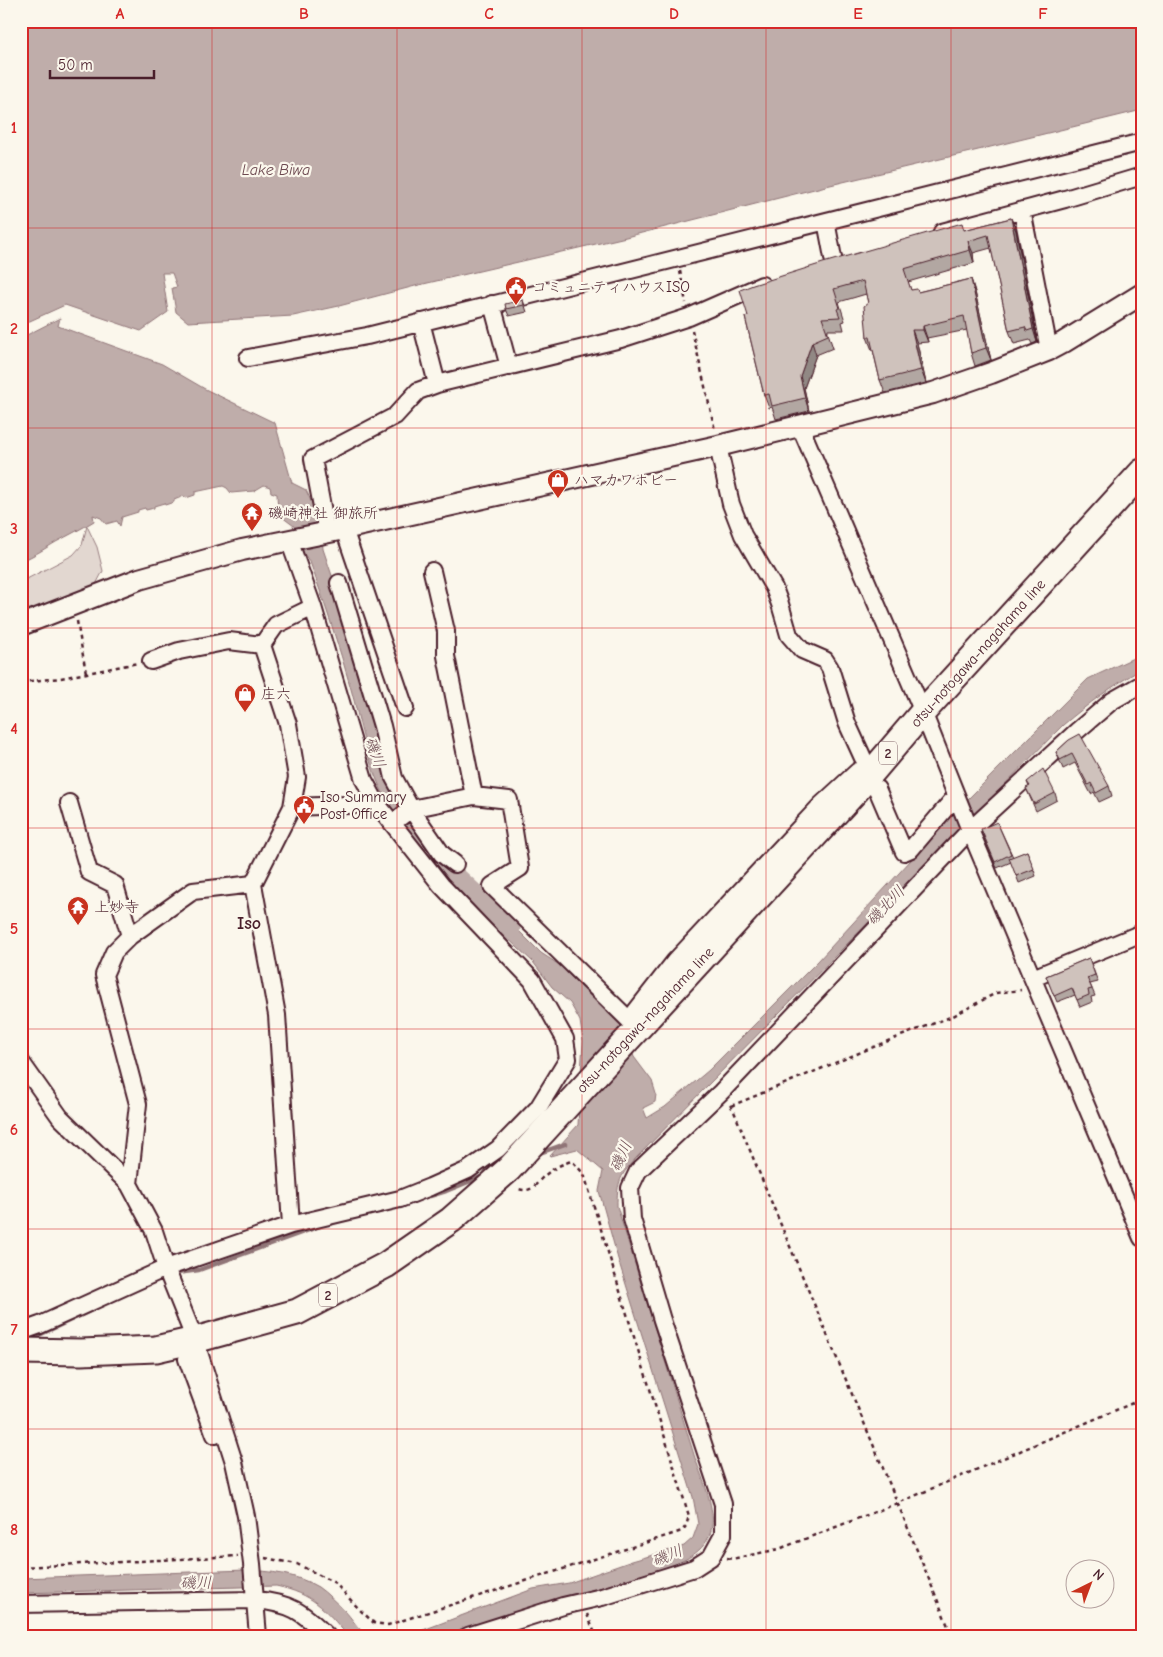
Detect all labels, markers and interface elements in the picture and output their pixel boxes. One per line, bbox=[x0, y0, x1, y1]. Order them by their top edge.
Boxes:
text: A bbox=[116, 5, 125, 23]
text: B bbox=[299, 5, 309, 23]
text: C bbox=[484, 5, 494, 23]
text: D bbox=[669, 5, 679, 23]
text: E bbox=[853, 5, 863, 23]
text: F bbox=[1038, 5, 1048, 23]
scale bar bbox=[50, 48, 154, 80]
text: 50 m bbox=[58, 56, 93, 74]
text: 1 bbox=[11, 119, 17, 137]
water label: Lake Biwa bbox=[242, 161, 310, 179]
public building icon: コミュニティハウスISO bbox=[504, 275, 528, 306]
place label: コミュニティハウスISO bbox=[532, 278, 690, 296]
text: 2 bbox=[10, 320, 18, 338]
shop icon: ハマカワホビー bbox=[546, 468, 570, 499]
place label: ハマカワホビー bbox=[574, 471, 678, 489]
temple icon: 磯崎神社 御旅所 bbox=[240, 501, 264, 532]
place label: 磯崎神社 御旅所 bbox=[268, 504, 378, 522]
text: 3 bbox=[10, 520, 18, 538]
street label: otsu-notogawa-nagahama line bbox=[907, 575, 1050, 731]
shop icon: 庄六 bbox=[233, 682, 257, 713]
place label: 庄六 bbox=[261, 685, 291, 703]
text: 4 bbox=[10, 720, 18, 738]
water label: 磯川 bbox=[361, 734, 389, 770]
road number: 2 bbox=[879, 741, 897, 764]
place label: Iso Summary Post Office bbox=[320, 788, 406, 823]
public building icon: Iso Summary Post Office bbox=[292, 794, 316, 825]
water label: 磯北川 bbox=[863, 882, 909, 929]
temple icon: 上妙寺 bbox=[66, 895, 90, 926]
place label: 上妙寺 bbox=[94, 898, 139, 916]
district label: Iso bbox=[237, 913, 261, 934]
text: 5 bbox=[10, 920, 18, 938]
street label: otsu-notogawa-nagahama line bbox=[573, 943, 718, 1097]
text: 6 bbox=[10, 1121, 18, 1139]
water label: 磯川 bbox=[606, 1138, 636, 1175]
road number: 2 bbox=[319, 1284, 337, 1306]
text: 7 bbox=[10, 1321, 18, 1339]
text: 8 bbox=[10, 1521, 18, 1539]
water label: 磯川 bbox=[649, 1541, 686, 1570]
north arrow bbox=[1066, 1560, 1116, 1610]
text: N bbox=[1089, 1565, 1107, 1584]
water label: 磯川 bbox=[180, 1574, 212, 1592]

